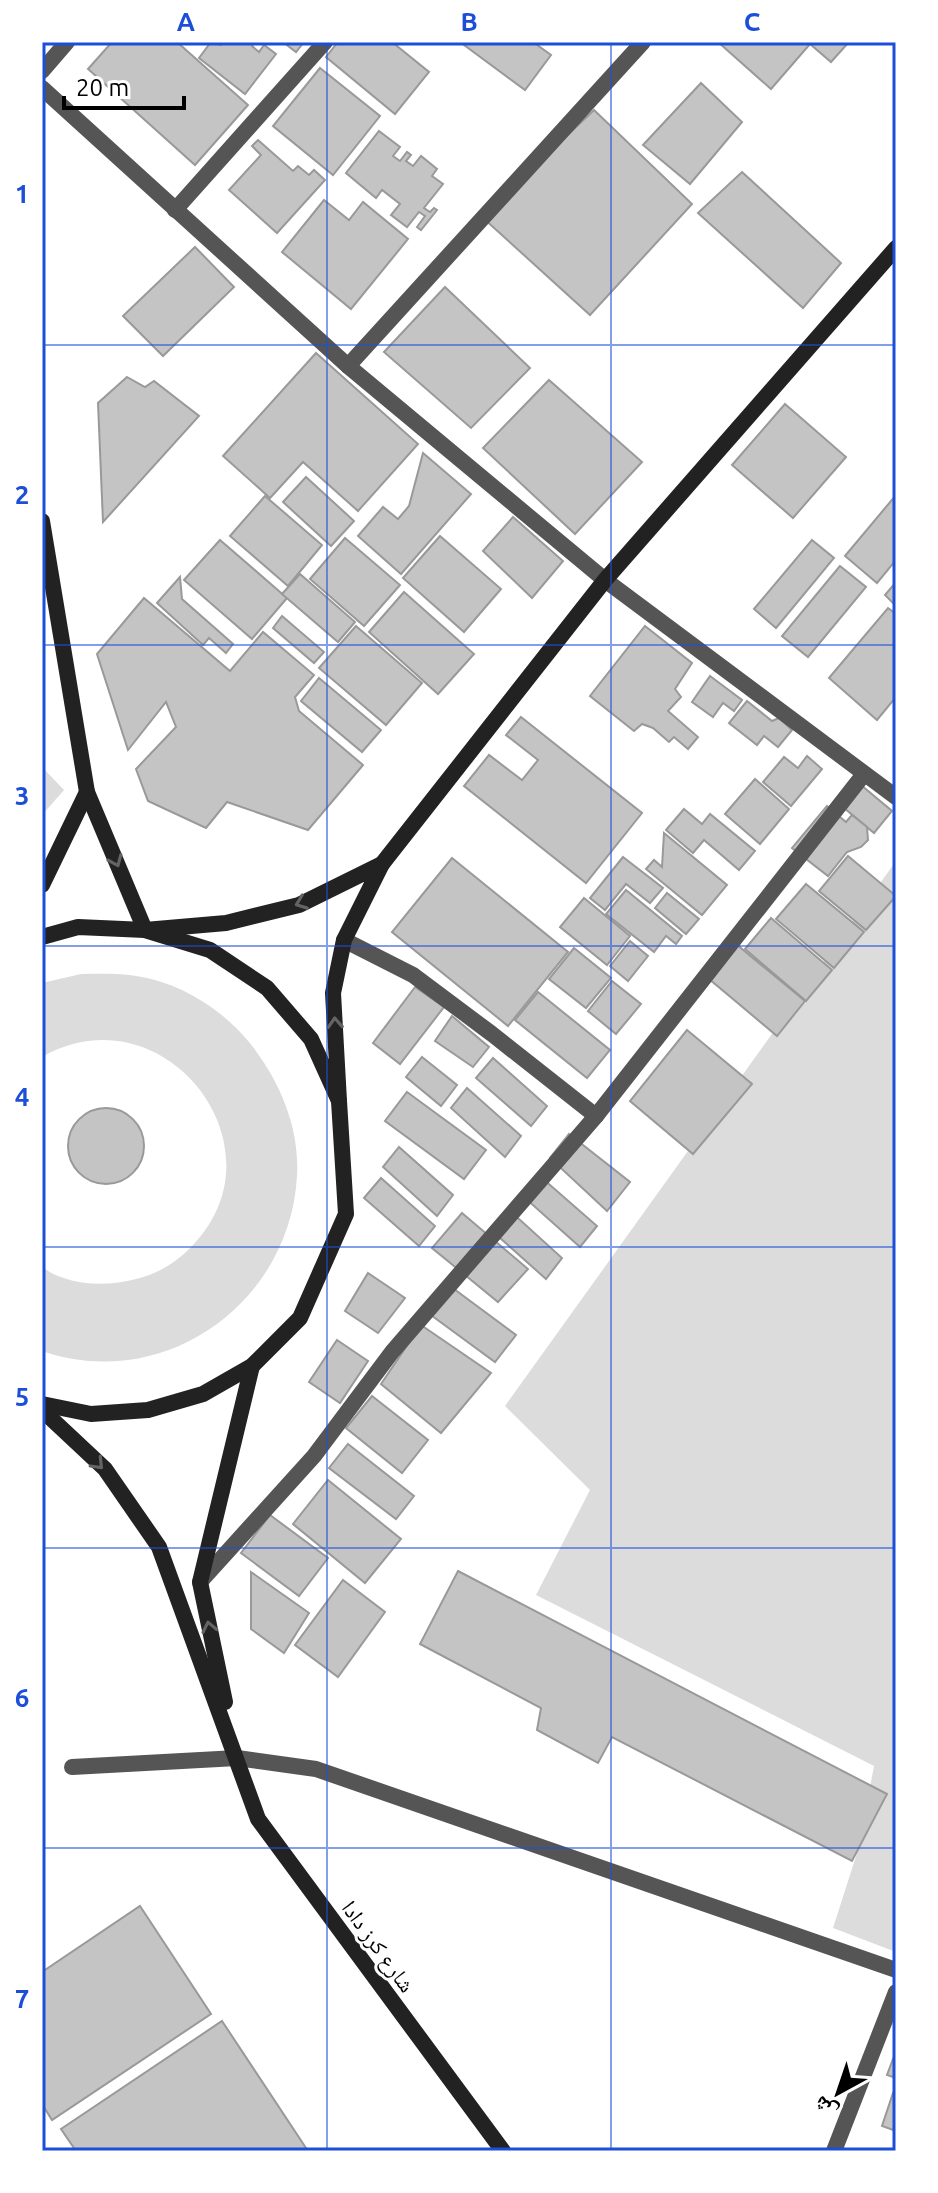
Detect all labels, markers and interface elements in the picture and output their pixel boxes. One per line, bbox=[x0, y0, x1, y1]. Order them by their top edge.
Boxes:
text: A bbox=[177, 7, 196, 36]
text: B bbox=[460, 7, 478, 36]
text: C bbox=[744, 7, 761, 36]
scale bar bbox=[64, 60, 184, 110]
text: 20 m bbox=[76, 74, 129, 101]
text: 1 bbox=[15, 179, 29, 208]
text: 2 bbox=[15, 480, 29, 509]
text: 3 bbox=[15, 781, 29, 810]
one-way arrow bbox=[107, 853, 123, 867]
one-way arrow bbox=[295, 893, 309, 910]
one-way arrow bbox=[326, 1016, 343, 1029]
text: 4 bbox=[15, 1082, 29, 1111]
text: 5 bbox=[15, 1382, 29, 1411]
one-way arrow bbox=[89, 1455, 104, 1469]
one-way arrow bbox=[201, 1621, 218, 1634]
text: 6 bbox=[15, 1683, 29, 1712]
street label: شارع كرز دادا bbox=[336, 1895, 421, 1998]
text: 7 bbox=[15, 1984, 29, 2013]
north arrow bbox=[798, 2053, 878, 2133]
text: ش bbox=[808, 2090, 843, 2126]

